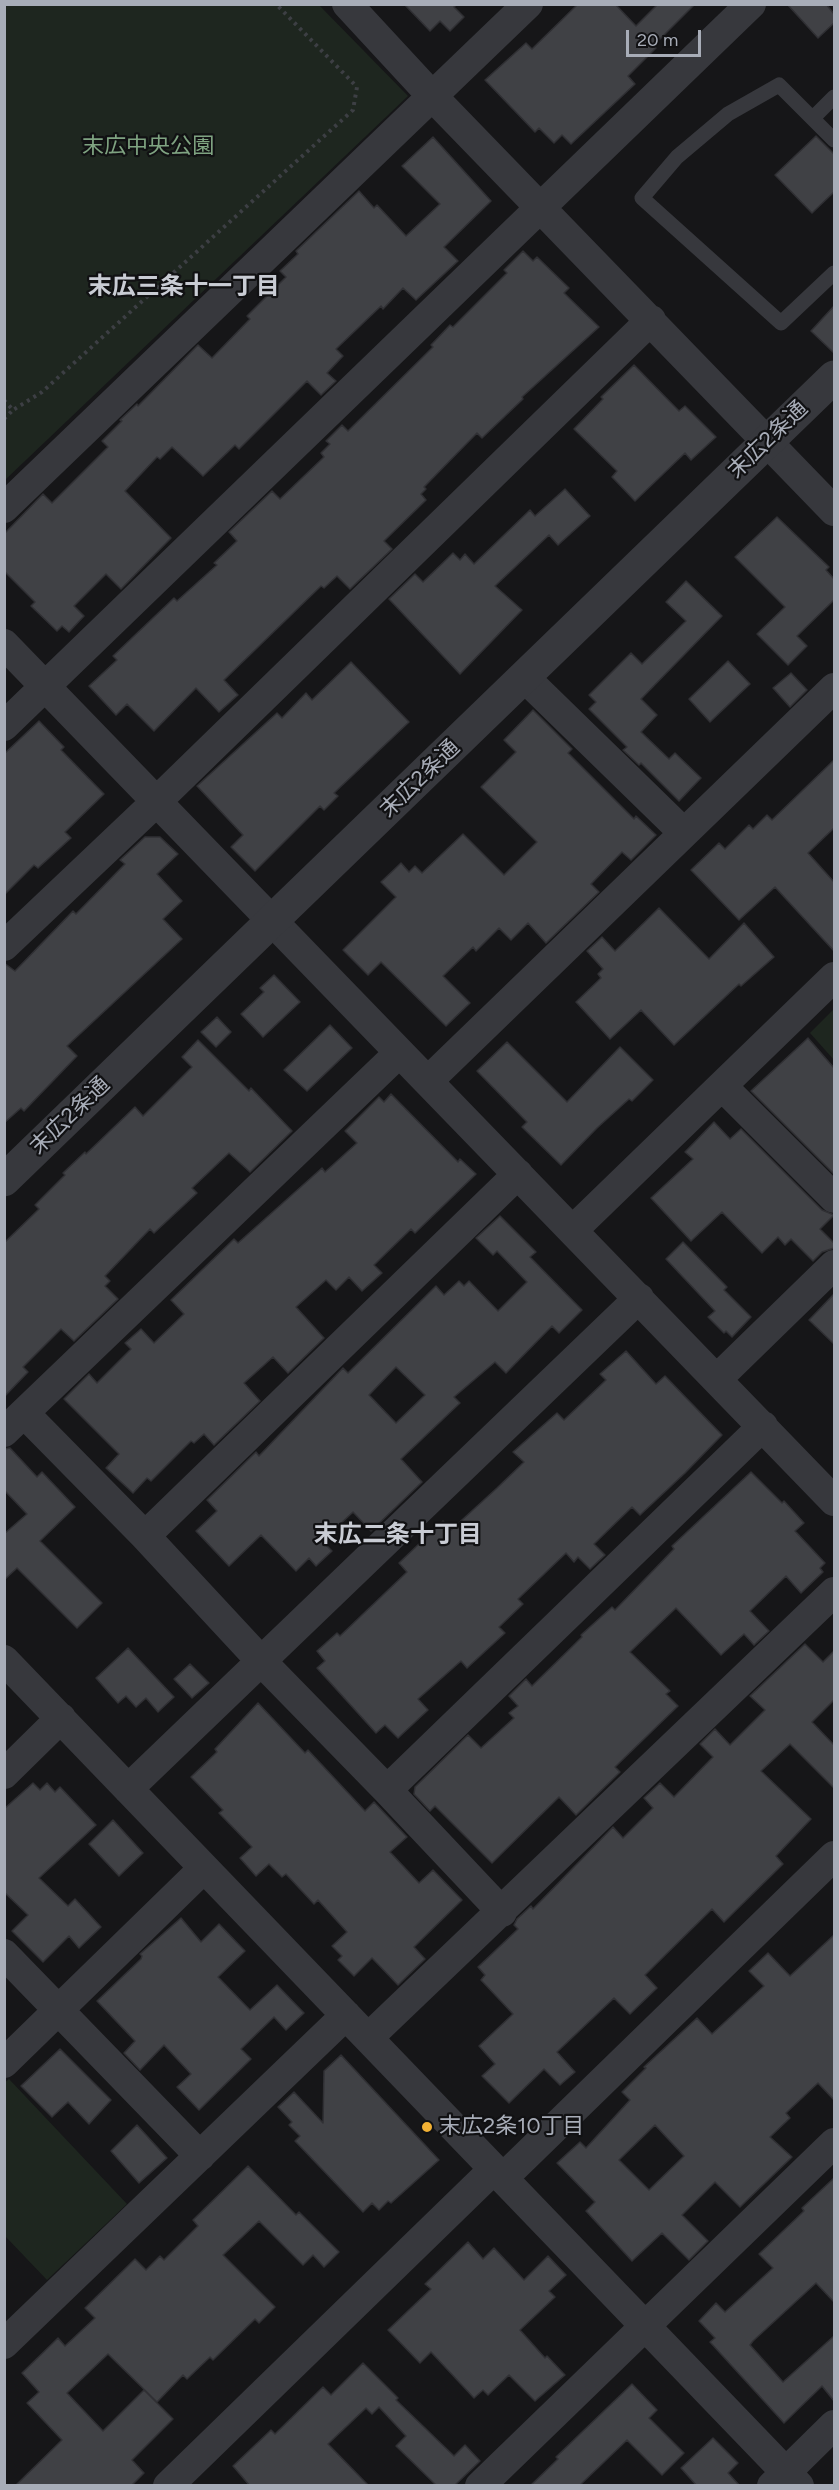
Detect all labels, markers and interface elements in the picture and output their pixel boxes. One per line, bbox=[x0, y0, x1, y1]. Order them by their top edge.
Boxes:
scale bar bbox=[629, 18, 704, 56]
text: 20 m bbox=[637, 29, 678, 51]
park label: 末広中央公園 bbox=[82, 134, 214, 160]
district label: 末広三条十一丁目 bbox=[88, 273, 280, 301]
street label: 末広2条通 bbox=[723, 396, 813, 484]
street label: 末広2条通 bbox=[375, 735, 465, 823]
street label: 末広2条通 bbox=[25, 1072, 115, 1160]
district label: 末広二条十丁目 bbox=[314, 1521, 482, 1549]
place label: 末広2条10丁目 bbox=[439, 2114, 584, 2140]
marker: 末広2条10丁目 bbox=[420, 2120, 434, 2134]

